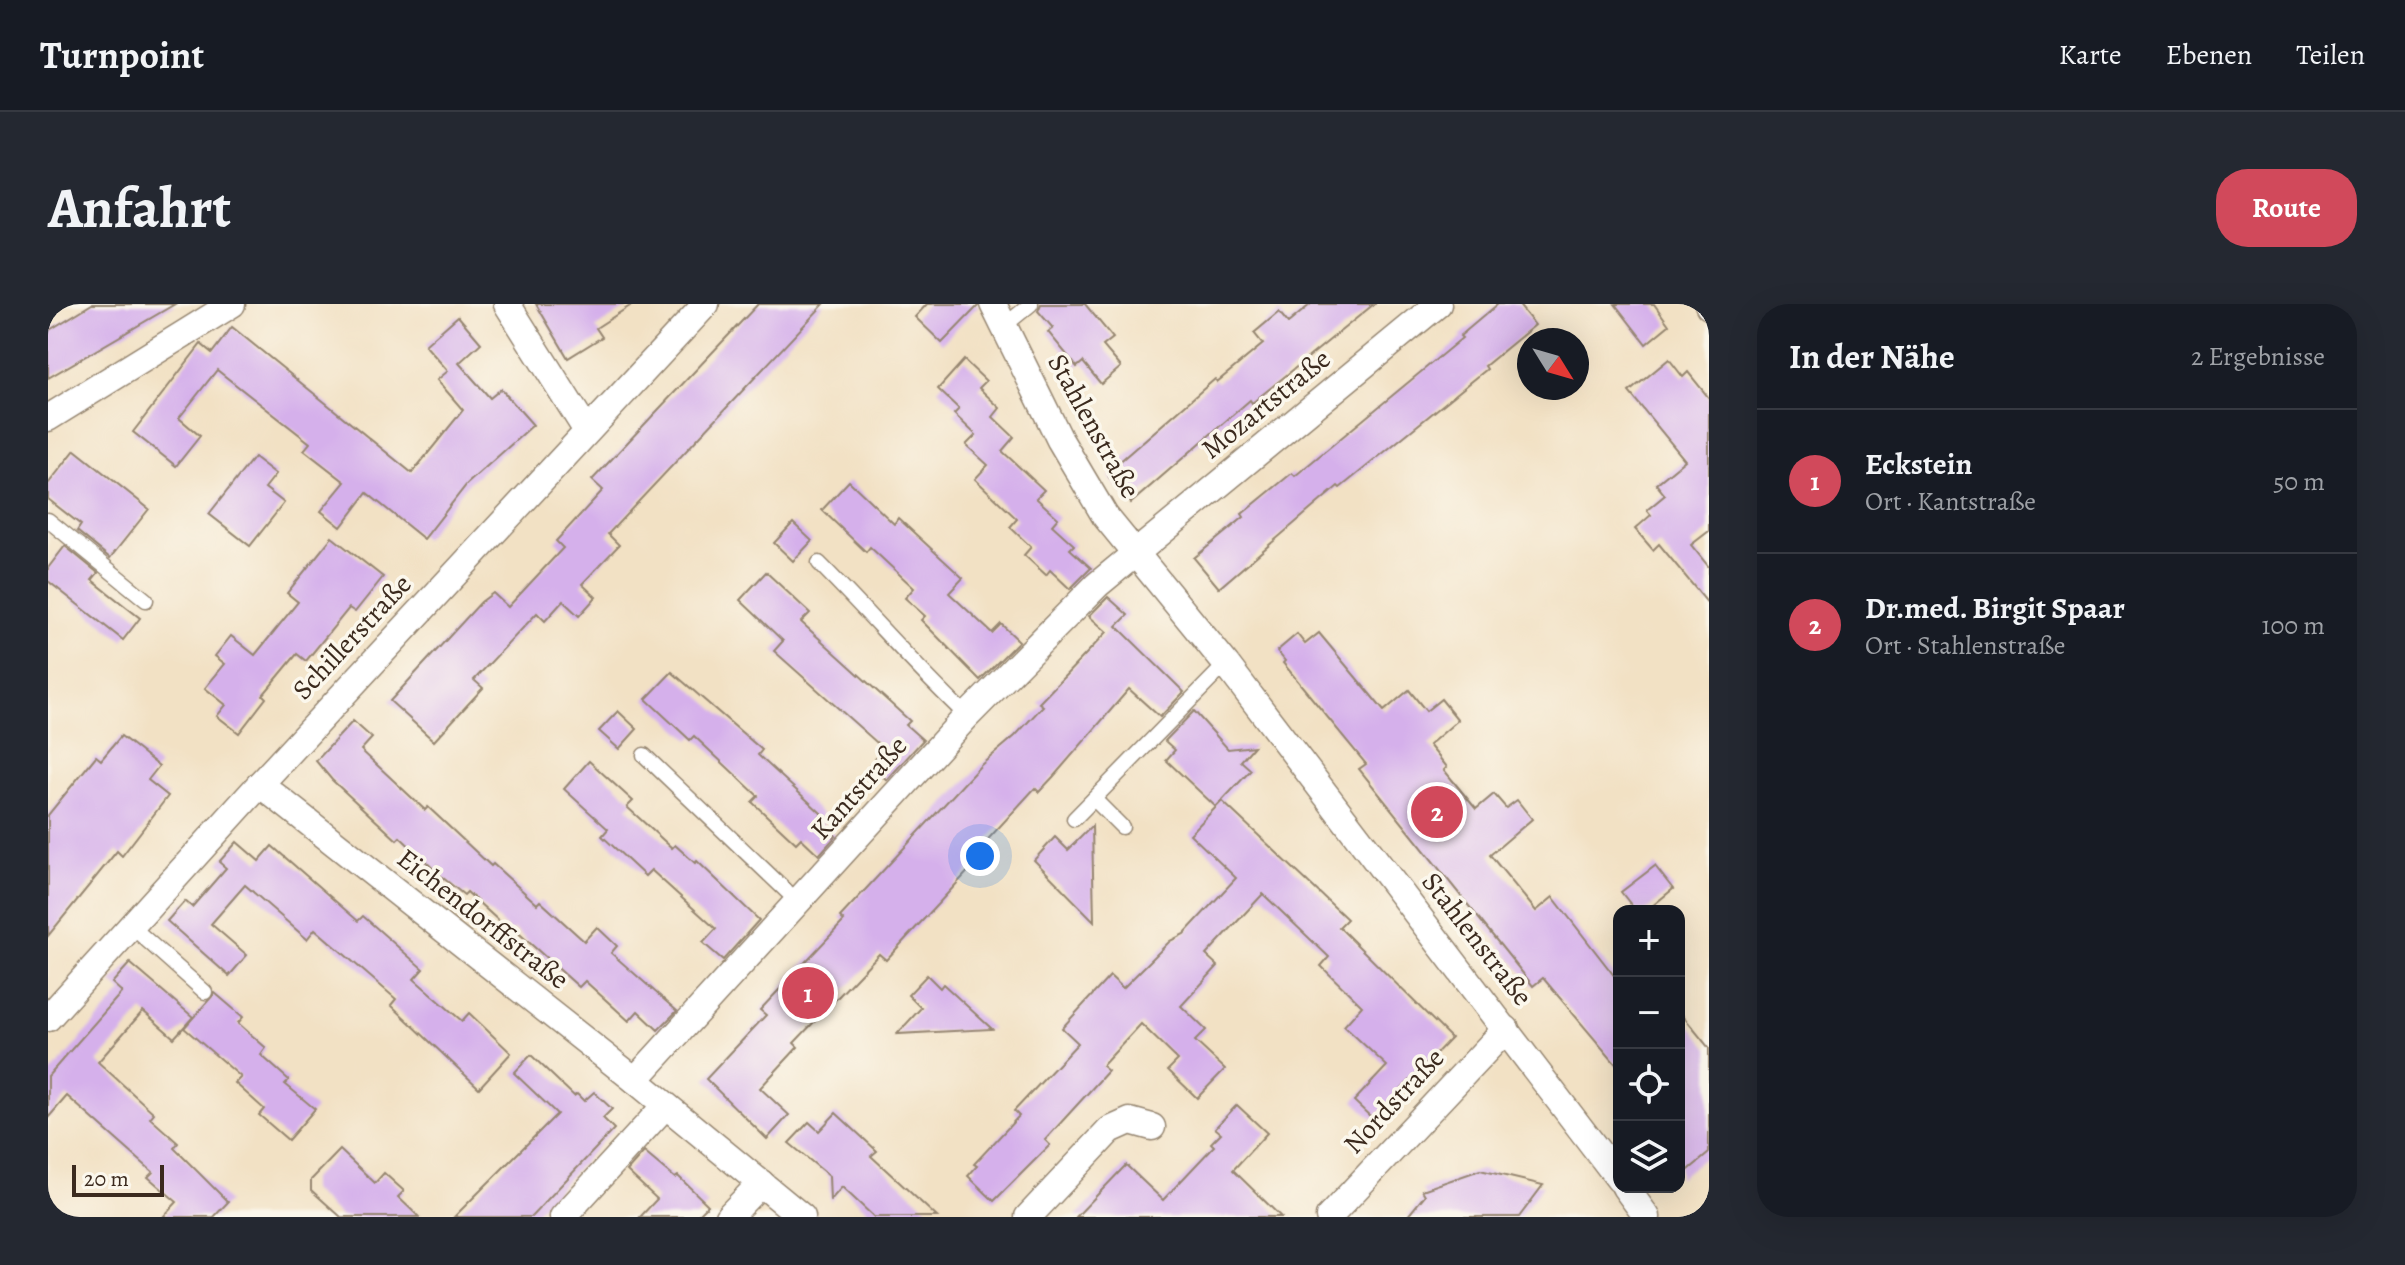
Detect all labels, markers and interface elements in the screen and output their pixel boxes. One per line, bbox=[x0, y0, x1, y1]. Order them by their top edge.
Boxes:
text: Turnpoint bbox=[40, 29, 204, 81]
text: Karte bbox=[2059, 36, 2122, 74]
text: Ebenen bbox=[2166, 36, 2252, 74]
text: Teilen bbox=[2296, 36, 2365, 74]
button: Route bbox=[2216, 169, 2357, 247]
text: Anfahrt bbox=[48, 170, 231, 246]
north arrow bbox=[1517, 328, 1589, 400]
text: In der Nähe bbox=[1789, 333, 1955, 380]
text: 2 Ergebnisse bbox=[2191, 339, 2325, 374]
street label: Mozartstraße bbox=[1193, 340, 1339, 468]
street label: Stahlenstraße bbox=[1039, 347, 1149, 505]
text: Eckstein bbox=[1865, 444, 1972, 484]
text: 1 bbox=[1810, 464, 1820, 499]
text: 50 m bbox=[2273, 464, 2325, 499]
text: Ort · Kantstraße bbox=[1865, 484, 2036, 519]
street label: Schillerstraße bbox=[284, 566, 420, 708]
text: Dr.med. Birgit Spaar bbox=[1865, 588, 2125, 628]
text: 2 bbox=[1809, 608, 1821, 643]
text: 100 m bbox=[2262, 608, 2325, 643]
text: Ort · Stahlenstraße bbox=[1865, 628, 2065, 663]
street label: Kantstraße bbox=[802, 728, 916, 848]
pin: 2 bbox=[1411, 782, 1463, 842]
your location bbox=[960, 836, 1000, 876]
street label: Eichendorffstraße bbox=[389, 840, 577, 998]
street label: Stahlenstraße bbox=[1413, 864, 1541, 1014]
map controls bbox=[1613, 905, 1685, 1193]
button: + bbox=[1613, 905, 1685, 977]
pin: 1 bbox=[782, 963, 834, 1023]
button: − bbox=[1613, 977, 1685, 1049]
street label: Nordstraße bbox=[1335, 1040, 1453, 1162]
button: locate bbox=[1613, 1049, 1685, 1121]
button: layers bbox=[1613, 1121, 1685, 1193]
scale bar bbox=[72, 1161, 164, 1197]
text: 20 m bbox=[84, 1164, 129, 1194]

